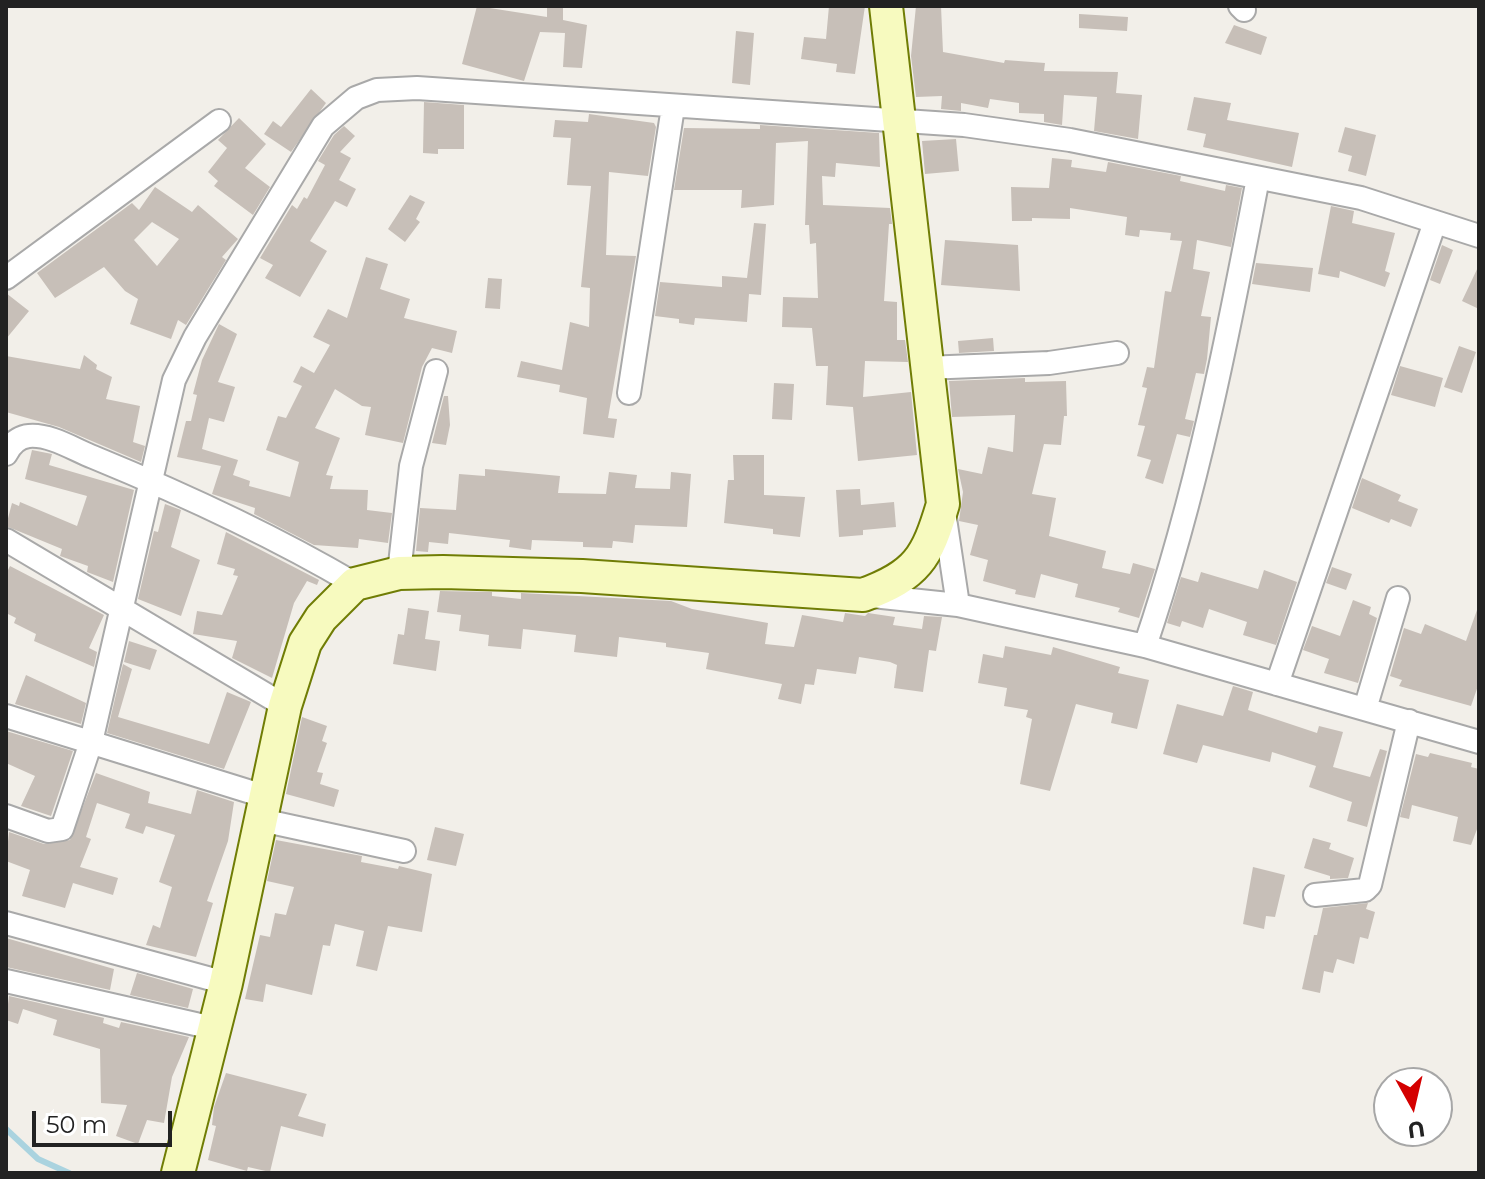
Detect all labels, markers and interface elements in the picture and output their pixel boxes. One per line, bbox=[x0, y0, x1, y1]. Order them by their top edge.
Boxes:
north arrow bbox=[1373, 1067, 1453, 1147]
scale bar bbox=[36, 1095, 176, 1145]
text: 50 m bbox=[46, 1110, 107, 1139]
text: U bbox=[1406, 1115, 1427, 1144]

